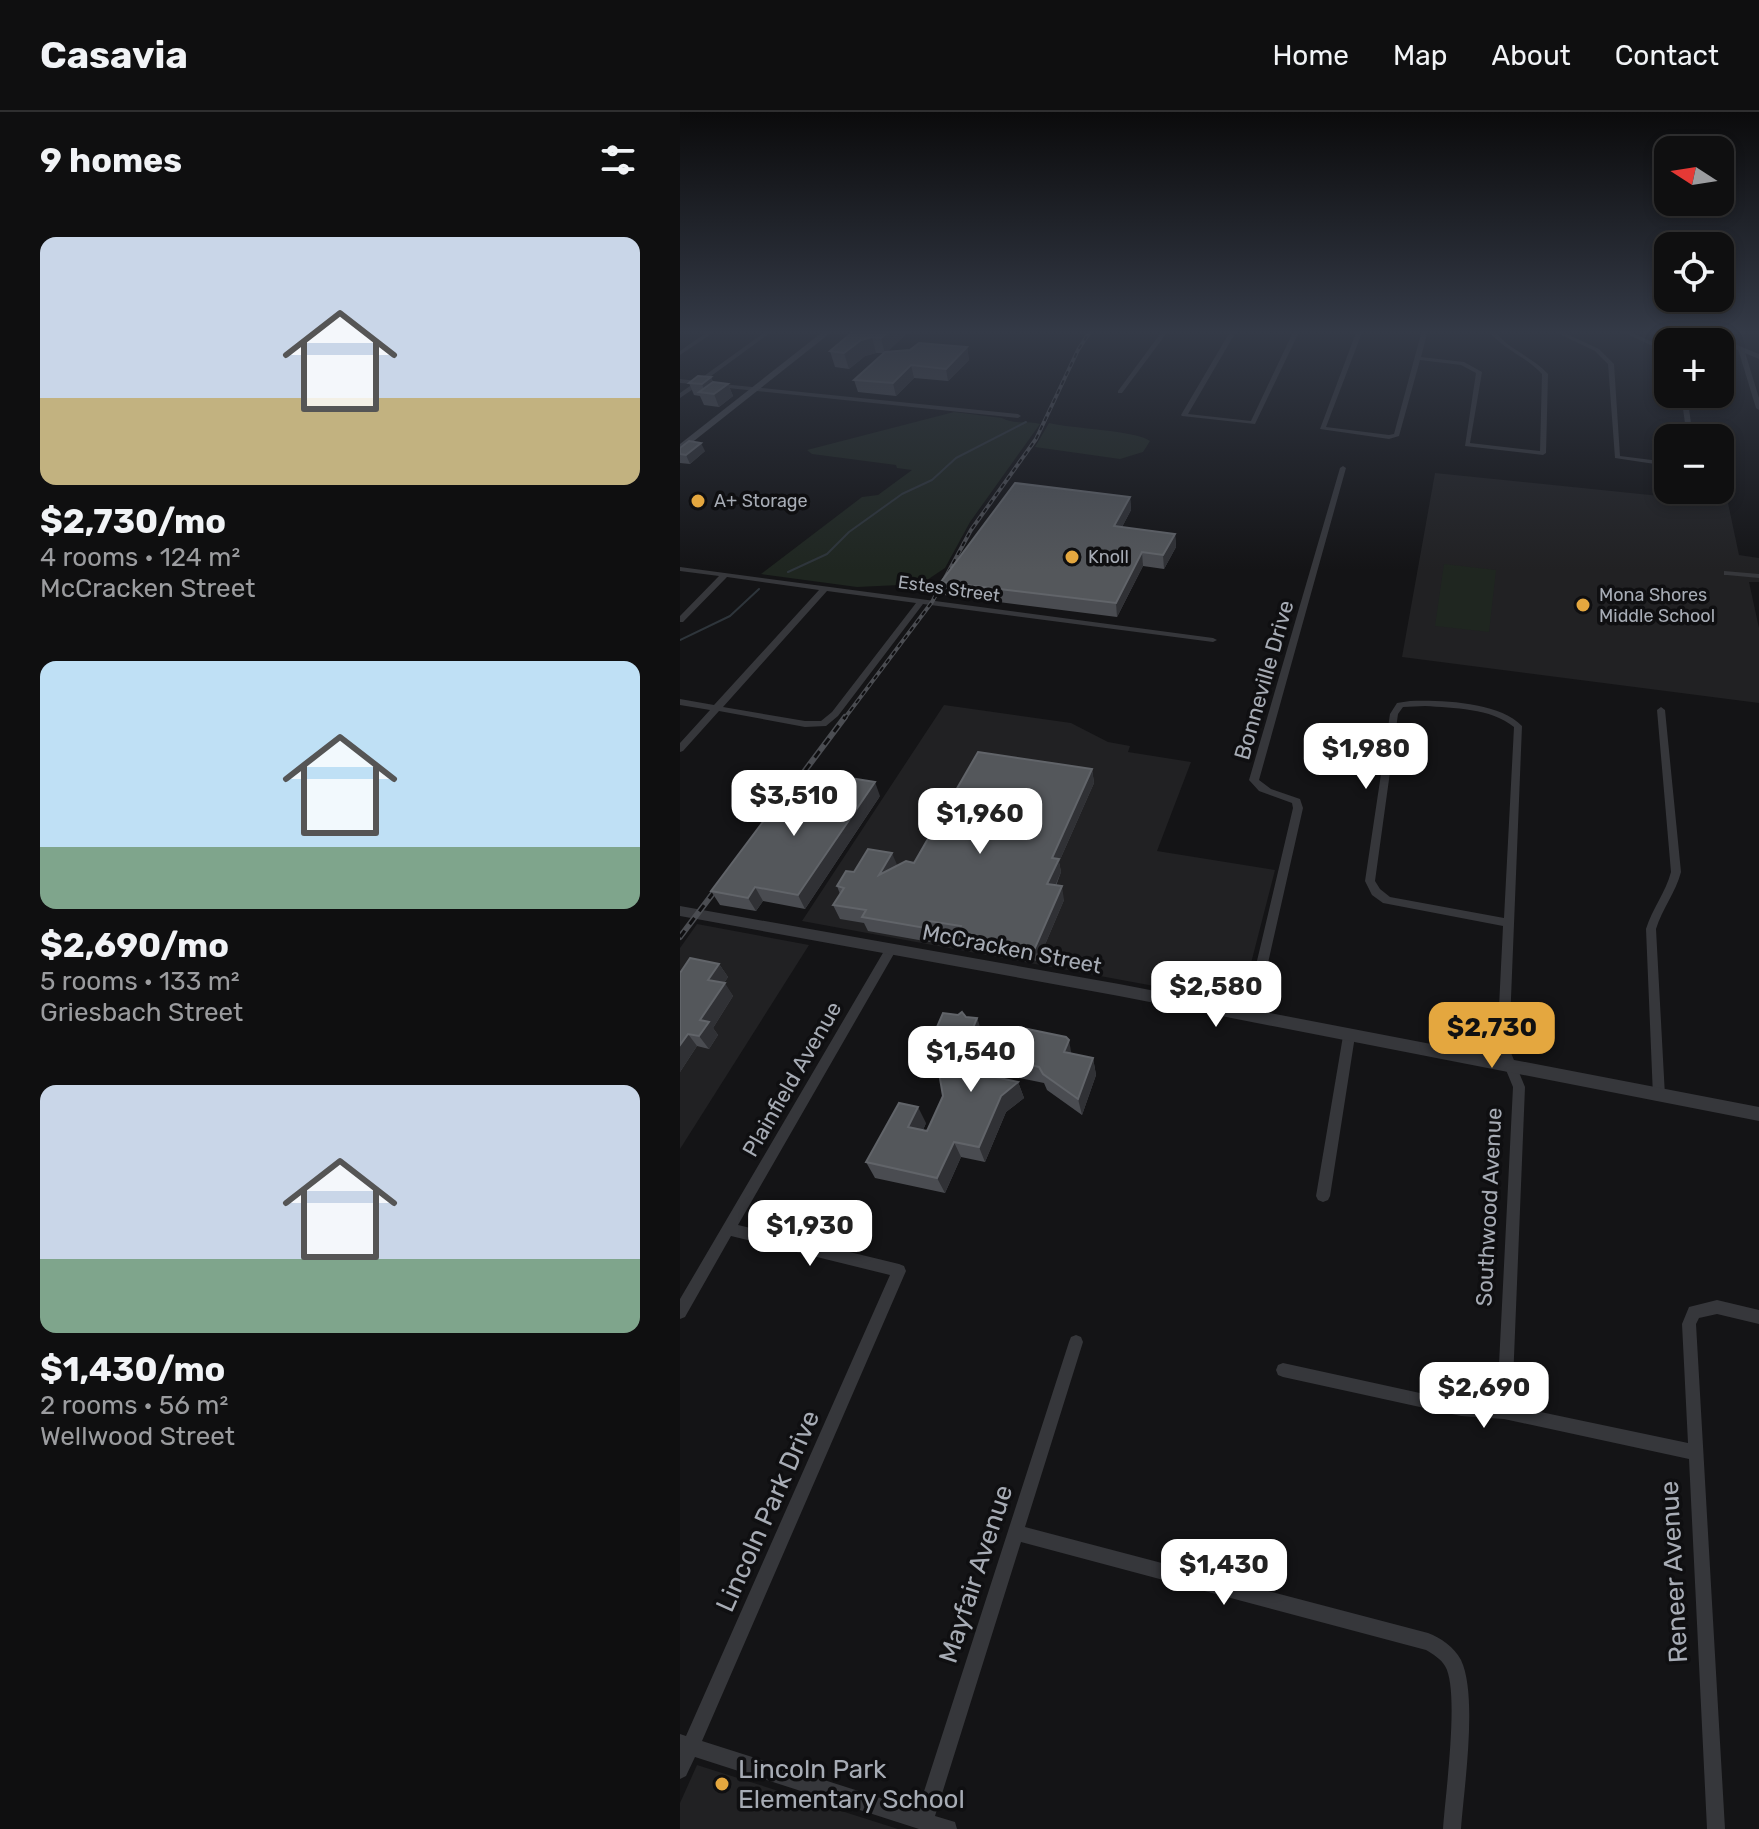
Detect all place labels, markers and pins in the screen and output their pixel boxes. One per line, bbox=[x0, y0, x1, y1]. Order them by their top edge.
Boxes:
place label: A+ Storage bbox=[714, 490, 808, 512]
marker: A+ Storage bbox=[689, 492, 707, 510]
place label: Knoll bbox=[1088, 546, 1129, 568]
marker: Knoll bbox=[1063, 548, 1081, 566]
place label: Mona Shores Middle School bbox=[1599, 584, 1715, 627]
marker: Mona Shores Middle School bbox=[1574, 596, 1592, 614]
pin: $1,980 bbox=[1301, 723, 1431, 791]
pin: $3,510 bbox=[729, 770, 859, 838]
pin: $1,960 bbox=[915, 788, 1045, 856]
pin: $2,580 bbox=[1151, 961, 1281, 1029]
pin: $2,730 bbox=[1427, 1002, 1557, 1070]
pin: $1,540 bbox=[906, 1026, 1036, 1094]
pin: $1,930 bbox=[745, 1200, 875, 1268]
pin: $2,690 bbox=[1419, 1362, 1549, 1430]
pin: $1,430 bbox=[1159, 1539, 1289, 1607]
place label: Lincoln Park Elementary School bbox=[738, 1754, 965, 1815]
marker: Lincoln Park Elementary School bbox=[713, 1775, 731, 1793]

